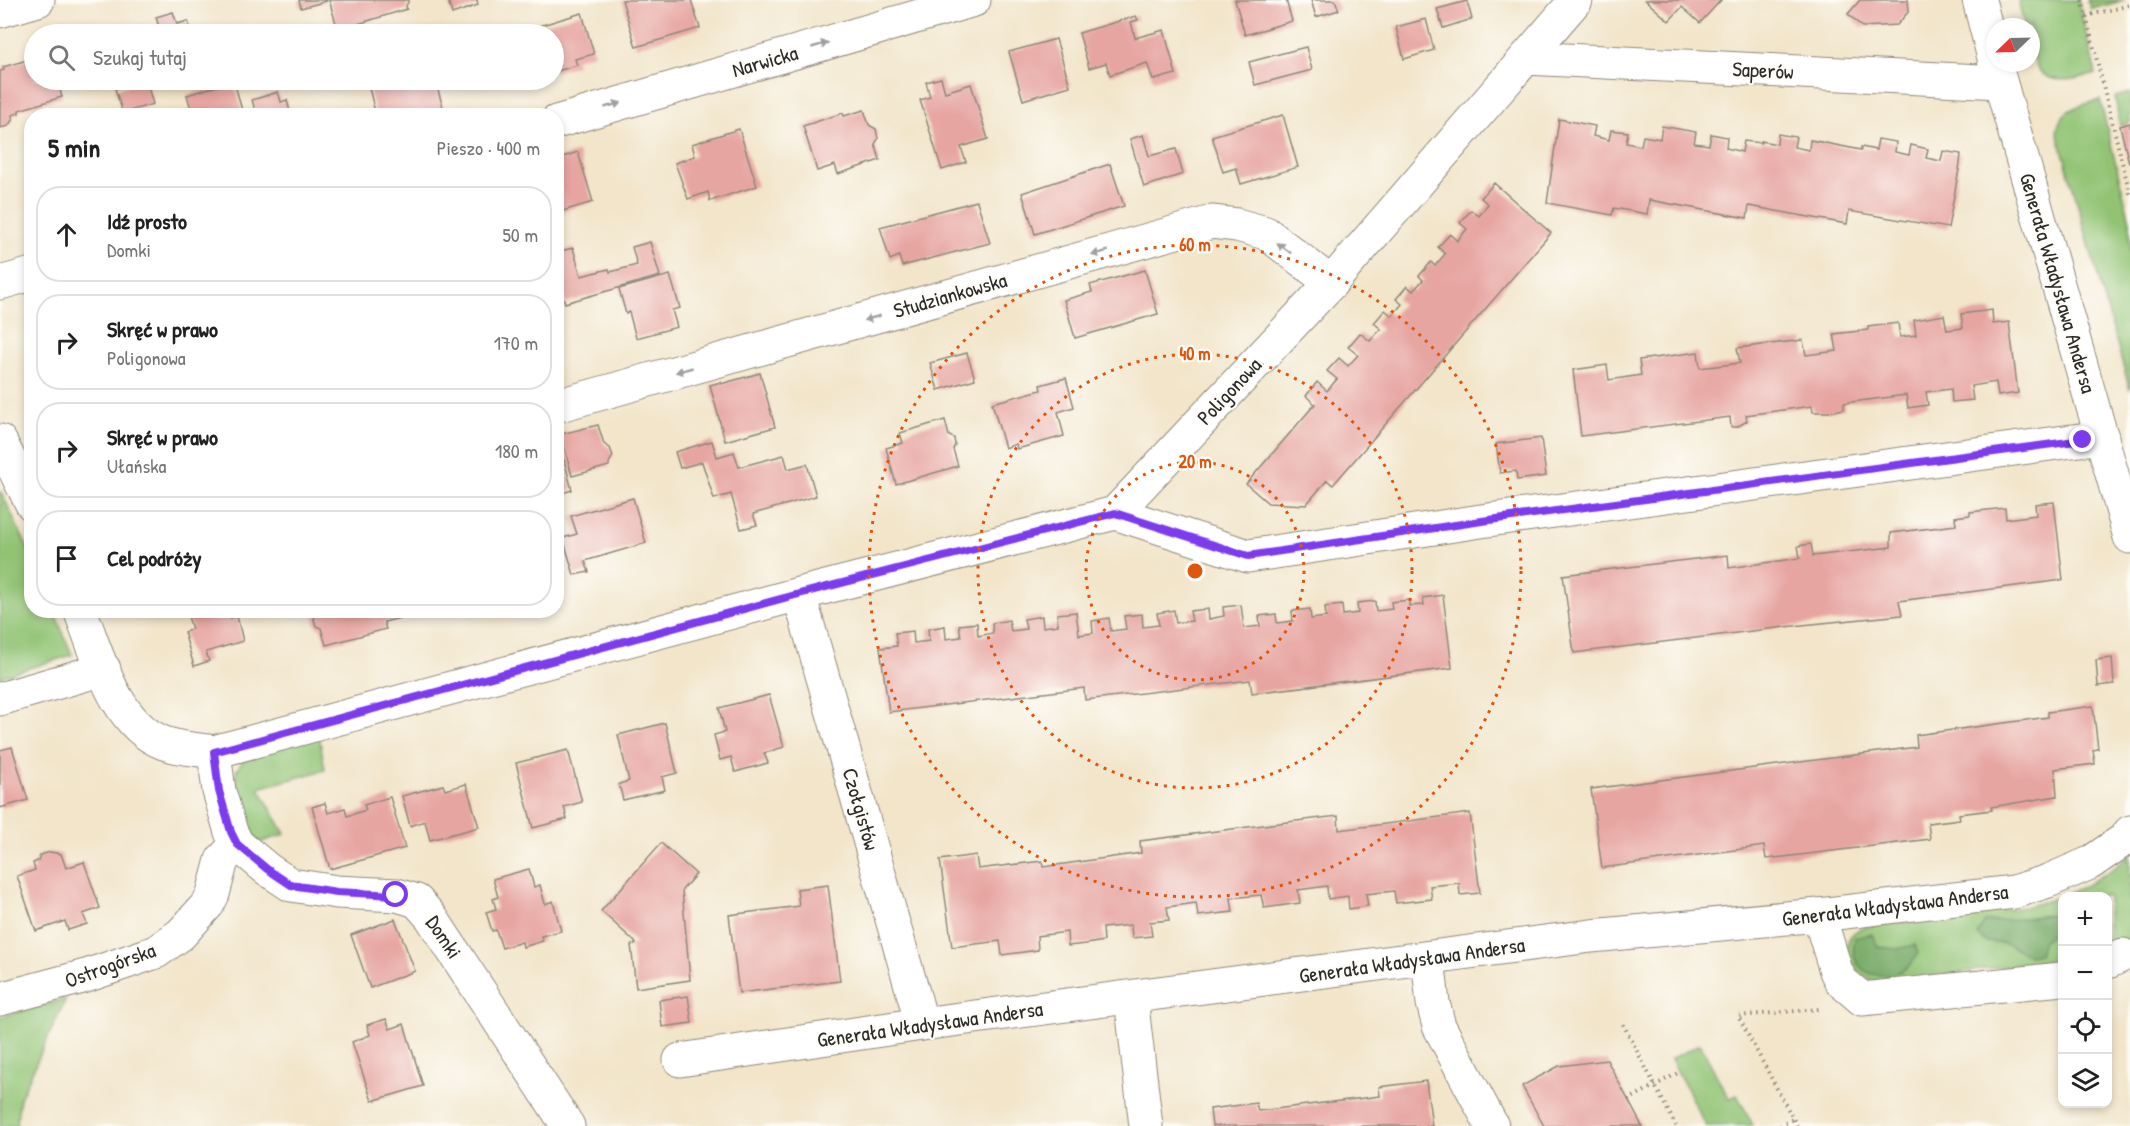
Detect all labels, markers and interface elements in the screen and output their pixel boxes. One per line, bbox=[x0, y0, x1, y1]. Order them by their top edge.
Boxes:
north arrow bbox=[1986, 18, 2040, 72]
search box bbox=[24, 24, 564, 90]
street label: Narwicka bbox=[729, 38, 801, 84]
one-way arrow bbox=[811, 40, 829, 49]
icon: search bbox=[45, 41, 78, 74]
text: Szukaj tutaj bbox=[93, 42, 187, 72]
street label: Saperów bbox=[1732, 54, 1795, 86]
one-way arrow bbox=[604, 100, 622, 109]
text: 5 min bbox=[48, 130, 100, 165]
text: Pieszo · 400 m bbox=[437, 134, 540, 161]
street label: Generała Władysława Andersa bbox=[2013, 170, 2103, 396]
text: Idź prosto bbox=[107, 206, 187, 236]
icon: ahead bbox=[50, 218, 83, 251]
text: 50 m bbox=[502, 221, 538, 248]
text: 60 m bbox=[1179, 232, 1211, 257]
text: Domki bbox=[107, 236, 151, 263]
one-way arrow bbox=[1277, 242, 1292, 254]
one-way arrow bbox=[1091, 249, 1109, 258]
street label: Studziankowska bbox=[890, 265, 1010, 325]
one-way arrow bbox=[863, 313, 881, 323]
text: Skręć w prawo bbox=[107, 314, 218, 344]
icon: right bbox=[50, 326, 83, 359]
text: 170 m bbox=[494, 329, 538, 356]
text: 40 m bbox=[1179, 341, 1211, 366]
text: Poligonowa bbox=[107, 344, 186, 371]
street label: Poligonowa bbox=[1190, 351, 1268, 431]
one-way arrow bbox=[675, 366, 693, 376]
text: Skręć w prawo bbox=[107, 422, 218, 452]
route end bbox=[2069, 426, 2095, 452]
icon: right bbox=[50, 434, 83, 467]
text: 180 m bbox=[495, 437, 538, 464]
text: 20 m bbox=[1179, 449, 1211, 474]
text: Ułańska bbox=[107, 452, 166, 479]
icon: arrive bbox=[50, 542, 83, 575]
text: Cel podróży bbox=[107, 543, 202, 573]
centre of rings bbox=[1185, 561, 1205, 581]
street label: Czołgistów bbox=[835, 764, 887, 854]
street label: Generała Władysława Andersa bbox=[1780, 877, 2010, 933]
route start bbox=[382, 881, 408, 907]
map controls bbox=[2058, 892, 2112, 1108]
button: + bbox=[2058, 892, 2112, 946]
street label: Domki bbox=[419, 910, 469, 964]
street label: Generała Władysława Andersa bbox=[1297, 930, 1527, 990]
street label: Ostrogórska bbox=[61, 935, 159, 995]
button: − bbox=[2058, 946, 2112, 1000]
street label: Generała Władysława Andersa bbox=[815, 994, 1045, 1054]
button: locate bbox=[2058, 1000, 2112, 1054]
button: layers bbox=[2058, 1054, 2112, 1108]

